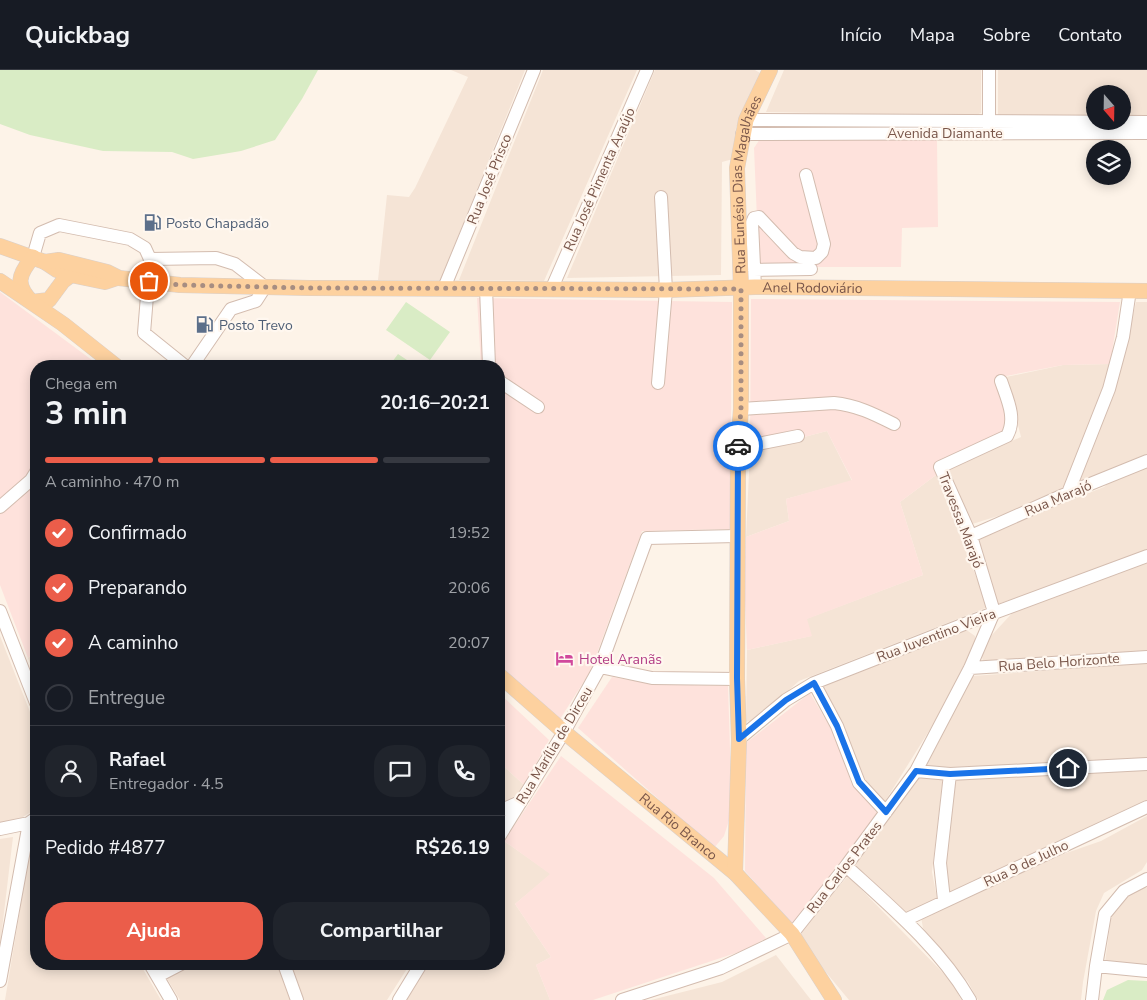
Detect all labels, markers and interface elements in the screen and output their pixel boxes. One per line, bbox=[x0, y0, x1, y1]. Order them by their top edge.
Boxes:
text: Quickbag bbox=[25, 19, 130, 51]
text: Início bbox=[840, 23, 882, 47]
text: Mapa bbox=[910, 23, 955, 47]
text: Sobre bbox=[983, 23, 1030, 47]
text: Contato bbox=[1058, 23, 1122, 47]
north arrow bbox=[1086, 85, 1131, 130]
map controls bbox=[1086, 85, 1131, 185]
street label: Rua Eunésio Dias Magalhães bbox=[728, 92, 767, 274]
street label: Rua José Pimenta Araújo bbox=[559, 104, 640, 254]
street label: Avenida Diamante bbox=[887, 124, 1003, 143]
street label: Rua José Prisco bbox=[463, 131, 516, 227]
button: layers bbox=[1086, 140, 1131, 185]
fuel station icon: Posto Chapadão bbox=[142, 213, 162, 233]
place label: Posto Chapadão bbox=[166, 214, 269, 233]
pin bbox=[128, 260, 170, 302]
icon: bag bbox=[135, 267, 163, 295]
street label: Anel Rodoviário bbox=[762, 278, 863, 298]
fuel station icon: Posto Trevo bbox=[195, 315, 215, 335]
place label: Posto Trevo bbox=[219, 316, 293, 335]
text: Chega em bbox=[45, 373, 118, 395]
text: 20:16–20:21 bbox=[380, 390, 490, 416]
text: 3 min bbox=[45, 392, 128, 435]
courier bbox=[713, 421, 763, 471]
icon: car bbox=[724, 432, 752, 460]
street label: Travessa Marajó bbox=[933, 469, 988, 571]
text: A caminho · 470 m bbox=[45, 471, 180, 493]
street label: Rua Marajó bbox=[1022, 476, 1095, 521]
icon: check bbox=[45, 519, 73, 547]
text: Confirmado bbox=[88, 520, 187, 546]
text: 19:52 bbox=[448, 522, 490, 544]
icon: check bbox=[45, 574, 73, 602]
text: Preparando bbox=[88, 575, 187, 601]
text: 20:06 bbox=[448, 577, 490, 599]
street label: Rua Juventino Vieira bbox=[874, 604, 999, 667]
icon: check bbox=[45, 629, 73, 657]
text: A caminho bbox=[88, 630, 178, 656]
text: 20:07 bbox=[448, 632, 490, 654]
hotel icon: Hotel Aranãs bbox=[555, 649, 575, 669]
street label: Rua Belo Horizonte bbox=[998, 649, 1120, 676]
place label: Hotel Aranãs bbox=[579, 650, 662, 669]
street label: Rua Marília de Dirceu bbox=[512, 683, 597, 808]
text: Entregue bbox=[88, 685, 165, 711]
button: person bbox=[45, 745, 97, 797]
button: chat bbox=[374, 745, 426, 797]
button: phone bbox=[438, 745, 490, 797]
text: Rafael bbox=[109, 747, 166, 773]
pin bbox=[1047, 747, 1089, 789]
icon: home bbox=[1054, 754, 1082, 782]
text: Entregador · 4.5 bbox=[109, 773, 224, 795]
street label: Rua Rio Branco bbox=[635, 789, 722, 865]
street label: Rua Carlos Prates bbox=[802, 817, 887, 917]
text: Pedido #4877 bbox=[45, 835, 166, 861]
text: R$26.19 bbox=[415, 835, 490, 861]
street label: Rua 9 de Julho bbox=[981, 835, 1072, 891]
button: Ajuda bbox=[45, 902, 263, 960]
button: Compartilhar bbox=[273, 902, 490, 960]

